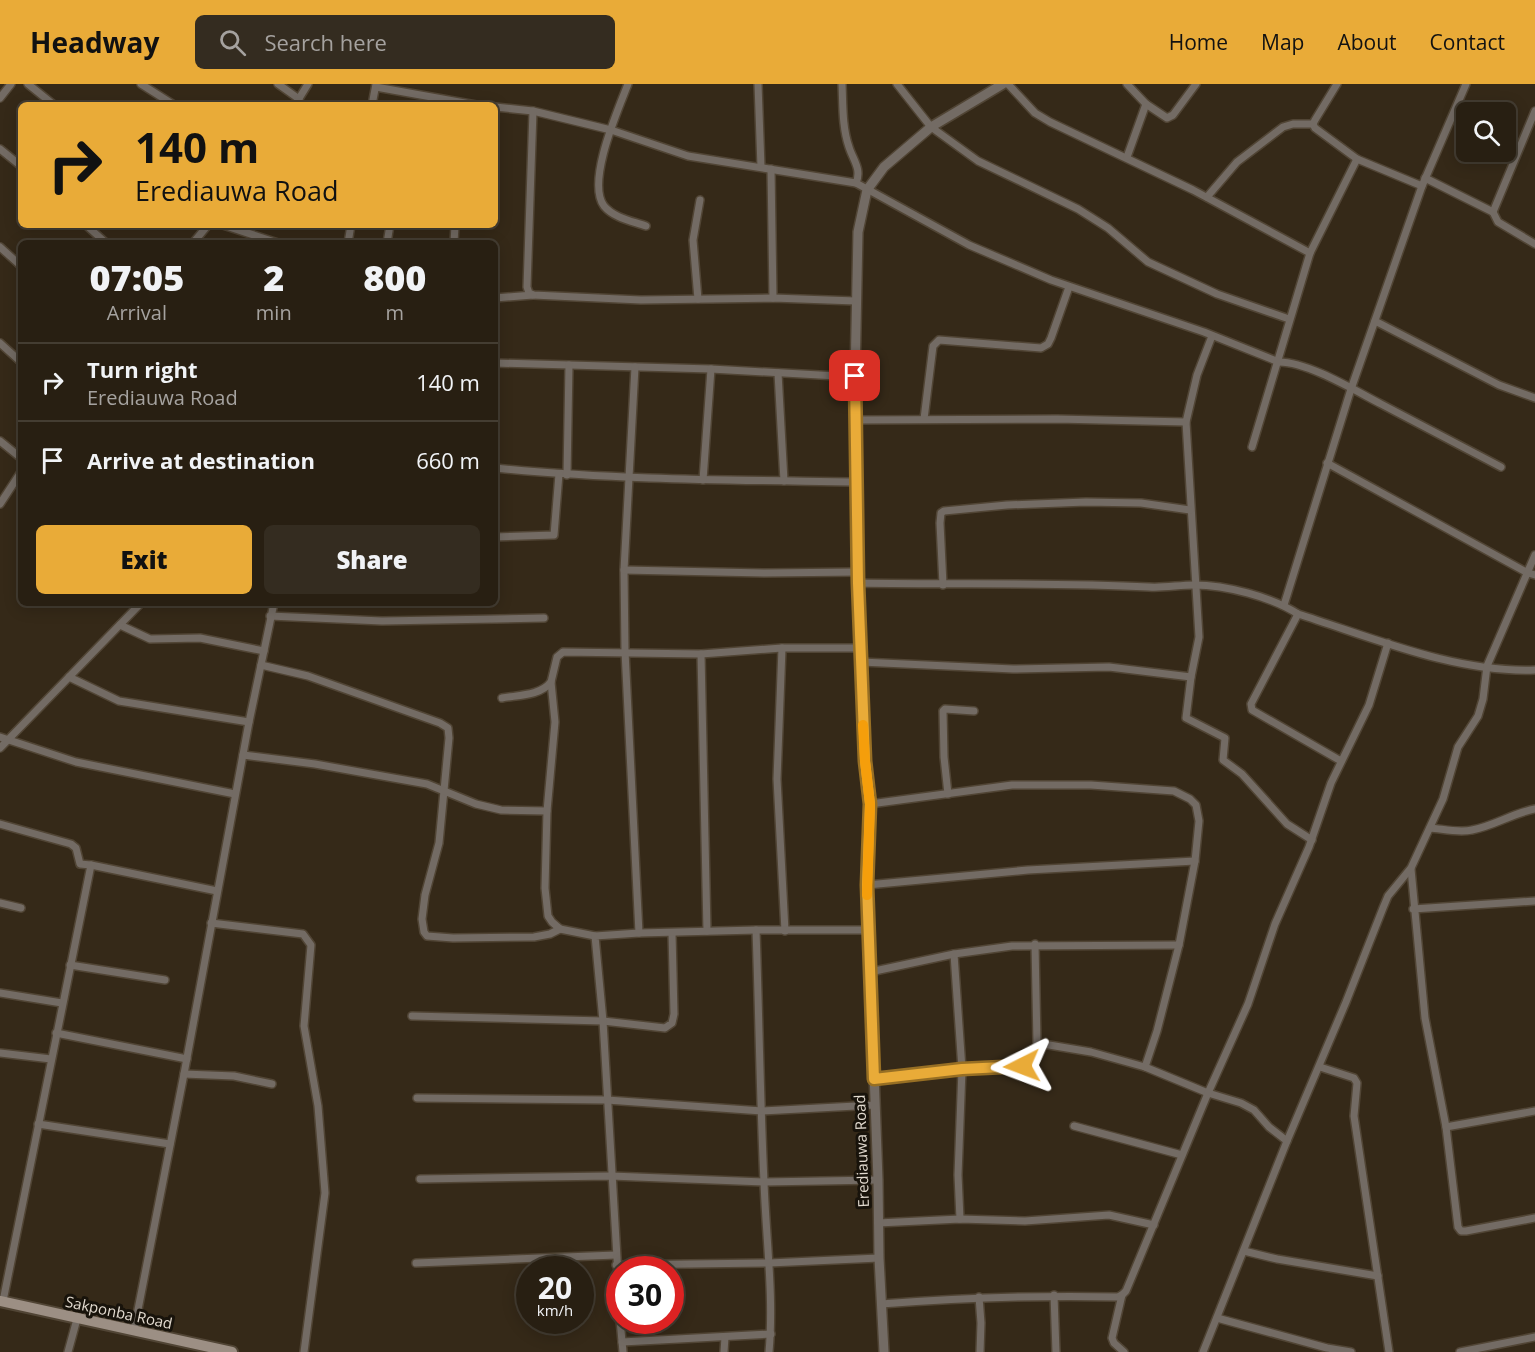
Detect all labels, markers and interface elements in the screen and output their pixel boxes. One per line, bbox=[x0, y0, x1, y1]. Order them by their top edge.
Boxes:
search box bbox=[195, 15, 615, 69]
text: Headway bbox=[30, 23, 159, 61]
icon: search bbox=[216, 26, 249, 59]
text: Search here bbox=[264, 27, 387, 57]
text: Home bbox=[1169, 28, 1228, 56]
text: Map bbox=[1261, 28, 1304, 56]
text: About bbox=[1337, 28, 1397, 56]
text: Contact bbox=[1430, 28, 1505, 56]
map controls bbox=[1456, 102, 1516, 162]
button: search bbox=[1456, 102, 1516, 162]
text: 140 m bbox=[135, 118, 259, 175]
icon: right bbox=[36, 126, 114, 204]
text: Erediauwa Road bbox=[135, 172, 338, 209]
text: 07:05 bbox=[90, 253, 184, 302]
text: 2 bbox=[263, 253, 284, 302]
text: 800 bbox=[363, 253, 426, 302]
text: Arrival bbox=[107, 299, 167, 326]
text: min bbox=[256, 299, 292, 326]
text: m bbox=[386, 299, 404, 326]
pin bbox=[829, 350, 880, 401]
text: Turn right bbox=[87, 354, 198, 384]
icon: arrive bbox=[838, 359, 871, 392]
icon: right bbox=[36, 366, 69, 399]
text: 140 m bbox=[416, 367, 480, 397]
text: Erediauwa Road bbox=[87, 384, 238, 411]
icon: arrive bbox=[36, 444, 69, 477]
text: Arrive at destination bbox=[87, 445, 315, 475]
text: 660 m bbox=[416, 445, 480, 475]
button: Exit bbox=[36, 525, 252, 594]
button: Share bbox=[264, 525, 480, 594]
position arrow bbox=[990, 1034, 1054, 1098]
street label: Erediauwa Road bbox=[849, 1094, 873, 1208]
speed limit sign: 30 bbox=[606, 1256, 684, 1334]
text: 20 bbox=[538, 1267, 572, 1308]
street label: Sakponba Road bbox=[64, 1291, 174, 1333]
text: km/h bbox=[537, 1300, 573, 1320]

